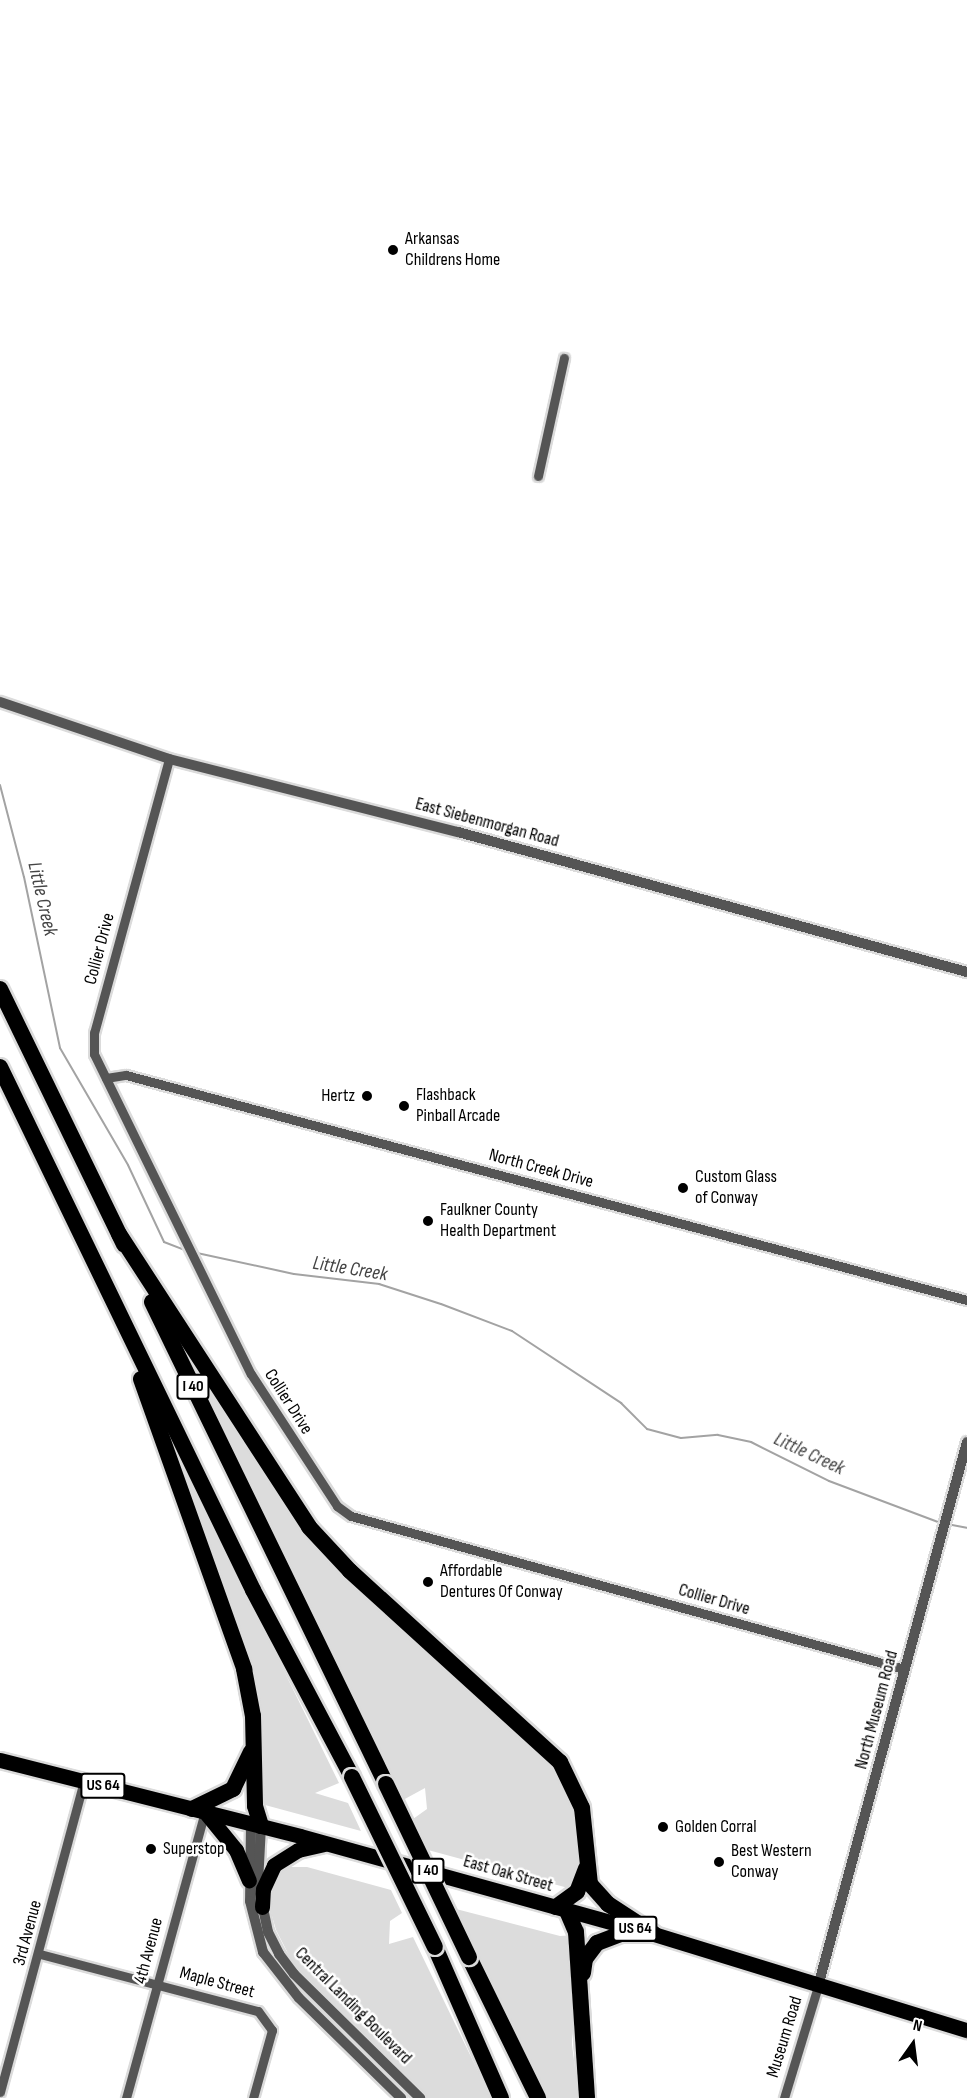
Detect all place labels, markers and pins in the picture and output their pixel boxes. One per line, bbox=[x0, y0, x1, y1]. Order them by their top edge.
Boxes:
place label: Arkansas Childrens Home bbox=[405, 229, 500, 272]
marker: Arkansas Childrens Home bbox=[386, 243, 400, 257]
place label: Hertz bbox=[321, 1085, 355, 1107]
place label: Flashback Pinball Arcade bbox=[416, 1085, 500, 1128]
marker: Hertz bbox=[360, 1089, 374, 1103]
marker: Flashback Pinball Arcade bbox=[397, 1099, 411, 1113]
place label: Custom Glass of Conway bbox=[695, 1167, 777, 1210]
marker: Custom Glass of Conway bbox=[676, 1181, 690, 1195]
place label: Faulkner County Health Department bbox=[440, 1200, 556, 1242]
marker: Faulkner County Health Department bbox=[421, 1214, 435, 1228]
place label: Affordable Dentures Of Conway bbox=[440, 1561, 563, 1604]
marker: Affordable Dentures Of Conway bbox=[421, 1575, 435, 1589]
place label: Golden Corral bbox=[675, 1816, 757, 1838]
marker: Golden Corral bbox=[656, 1820, 670, 1834]
place label: Superstop bbox=[163, 1838, 225, 1860]
place label: Best Western Conway bbox=[731, 1841, 812, 1884]
marker: Superstop bbox=[144, 1842, 158, 1856]
marker: Best Western Conway bbox=[712, 1855, 726, 1869]

